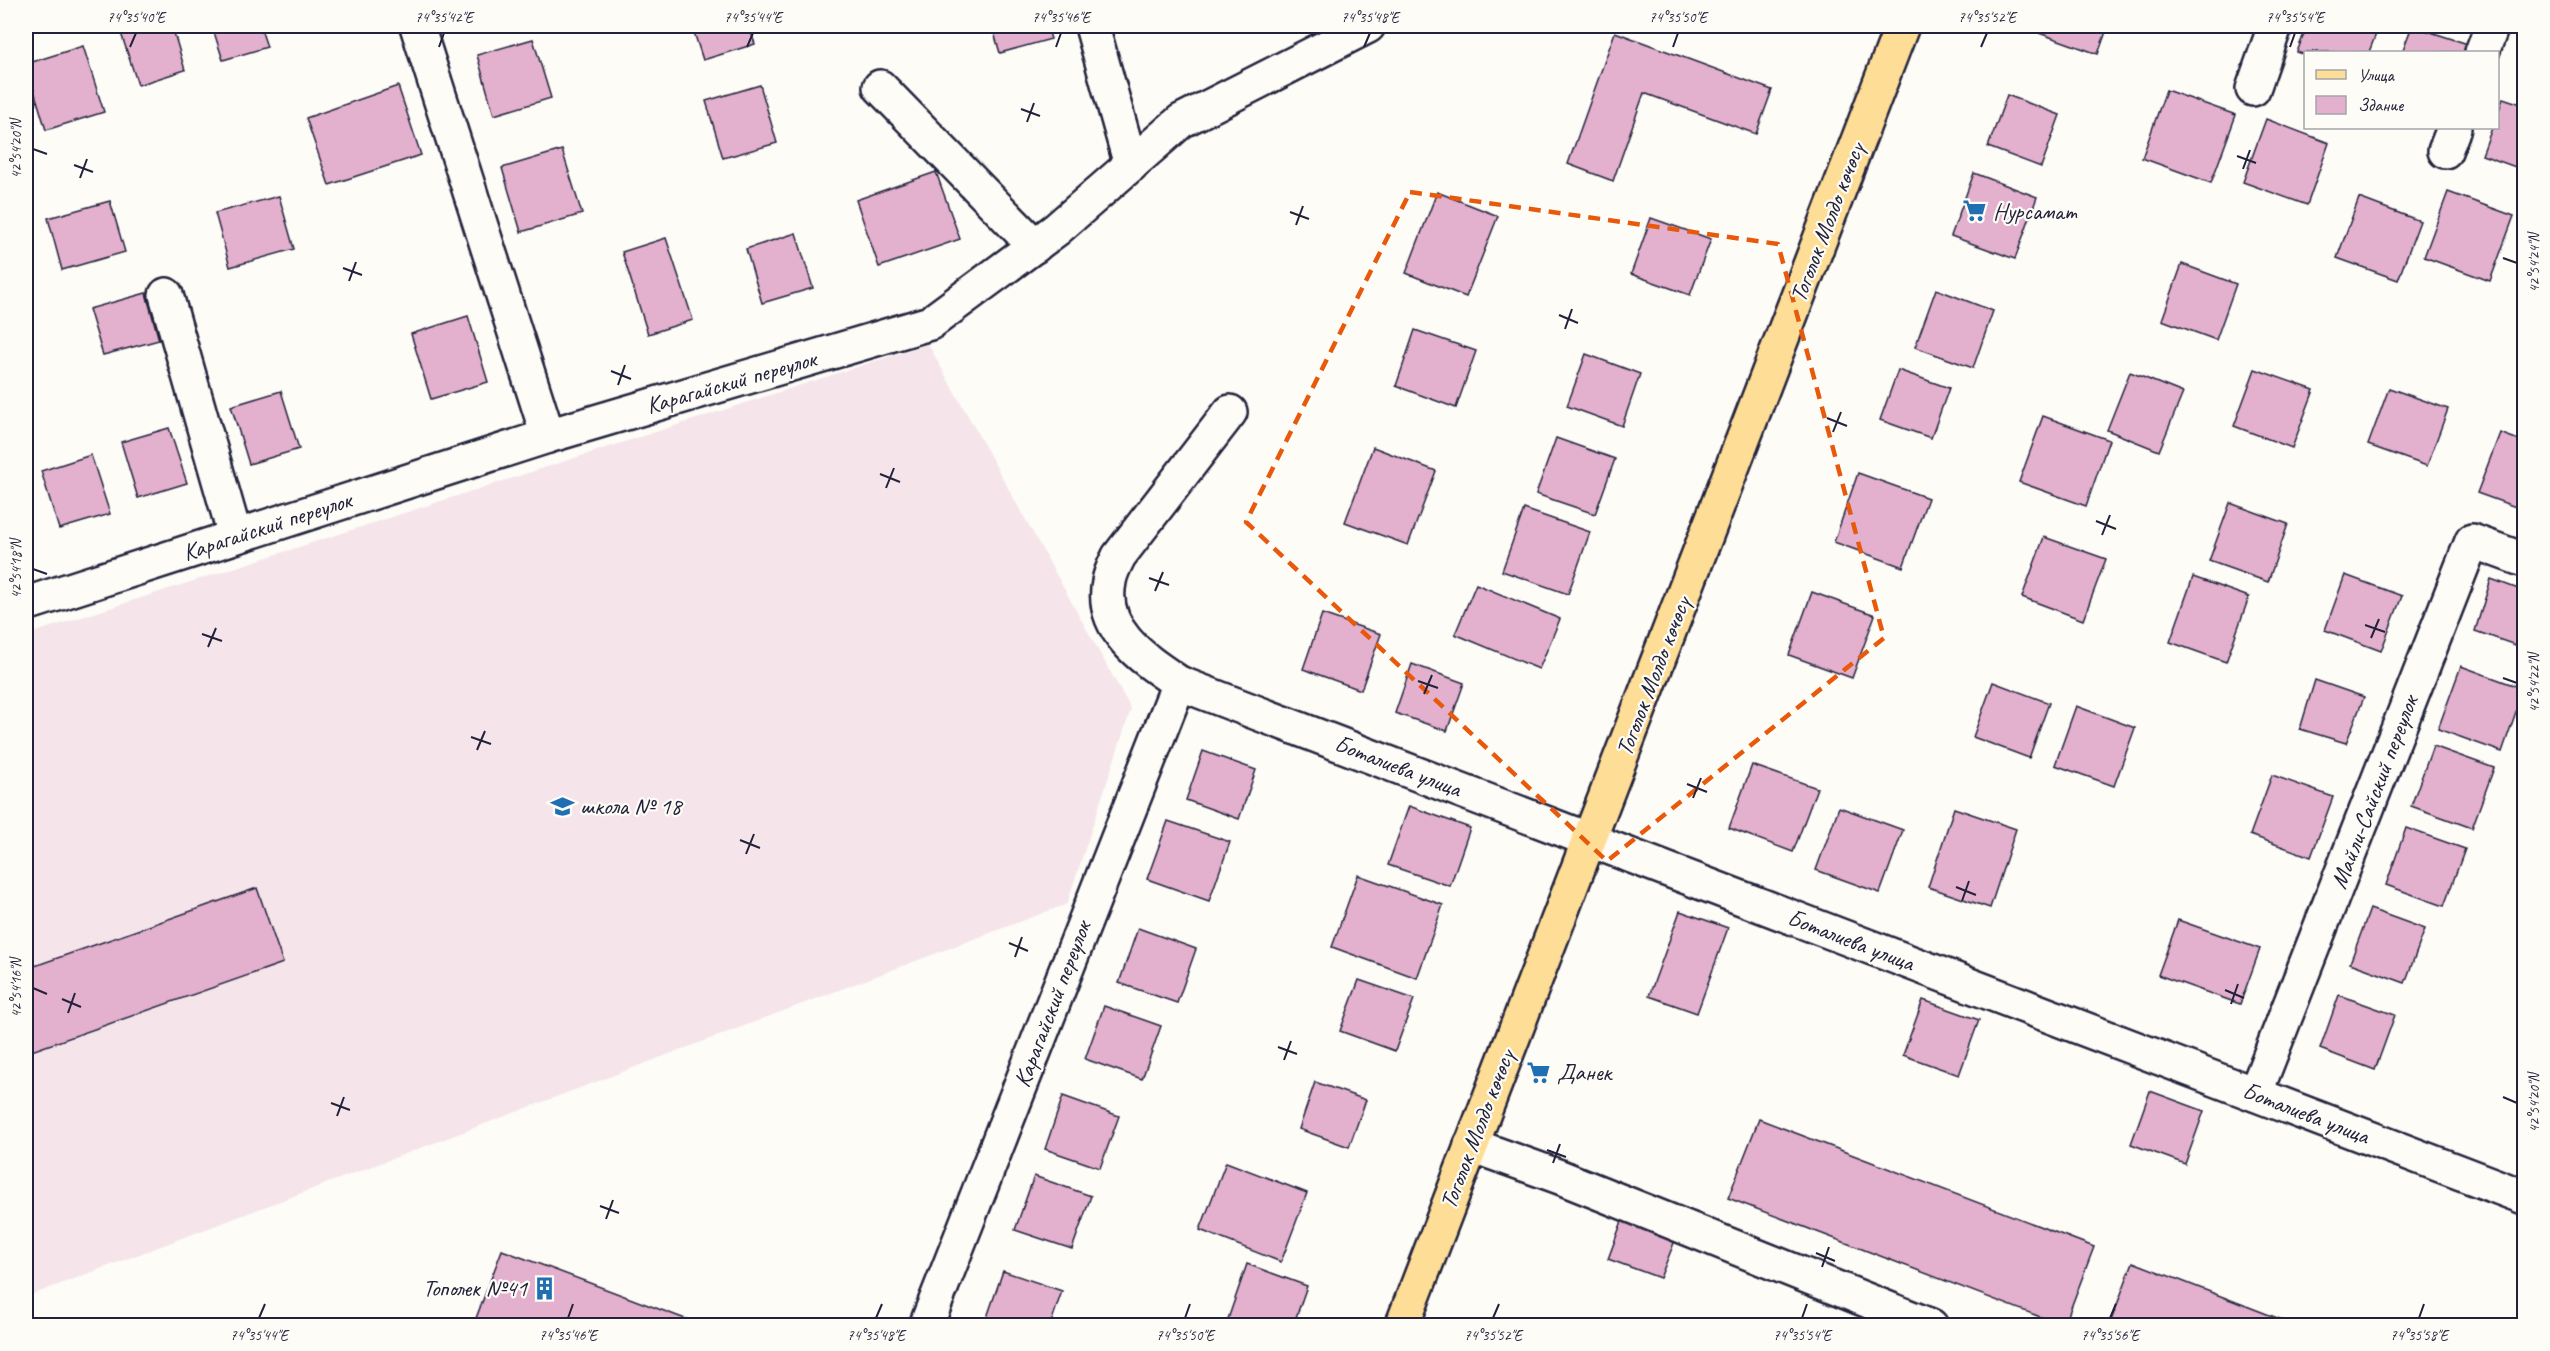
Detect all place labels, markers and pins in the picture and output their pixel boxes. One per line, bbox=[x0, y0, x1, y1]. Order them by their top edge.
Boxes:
place label: Нурсамат bbox=[1993, 196, 2078, 226]
supermarket icon: Нурсамат bbox=[1962, 198, 1988, 224]
place label: школа № 18 bbox=[580, 791, 683, 821]
school or university icon: школа № 18 bbox=[549, 793, 575, 819]
place label: Данек bbox=[1557, 1057, 1614, 1087]
supermarket icon: Данек bbox=[1526, 1059, 1552, 1085]
place label: Тополек №41 bbox=[423, 1273, 528, 1303]
building icon: Тополек №41 bbox=[532, 1275, 558, 1301]

